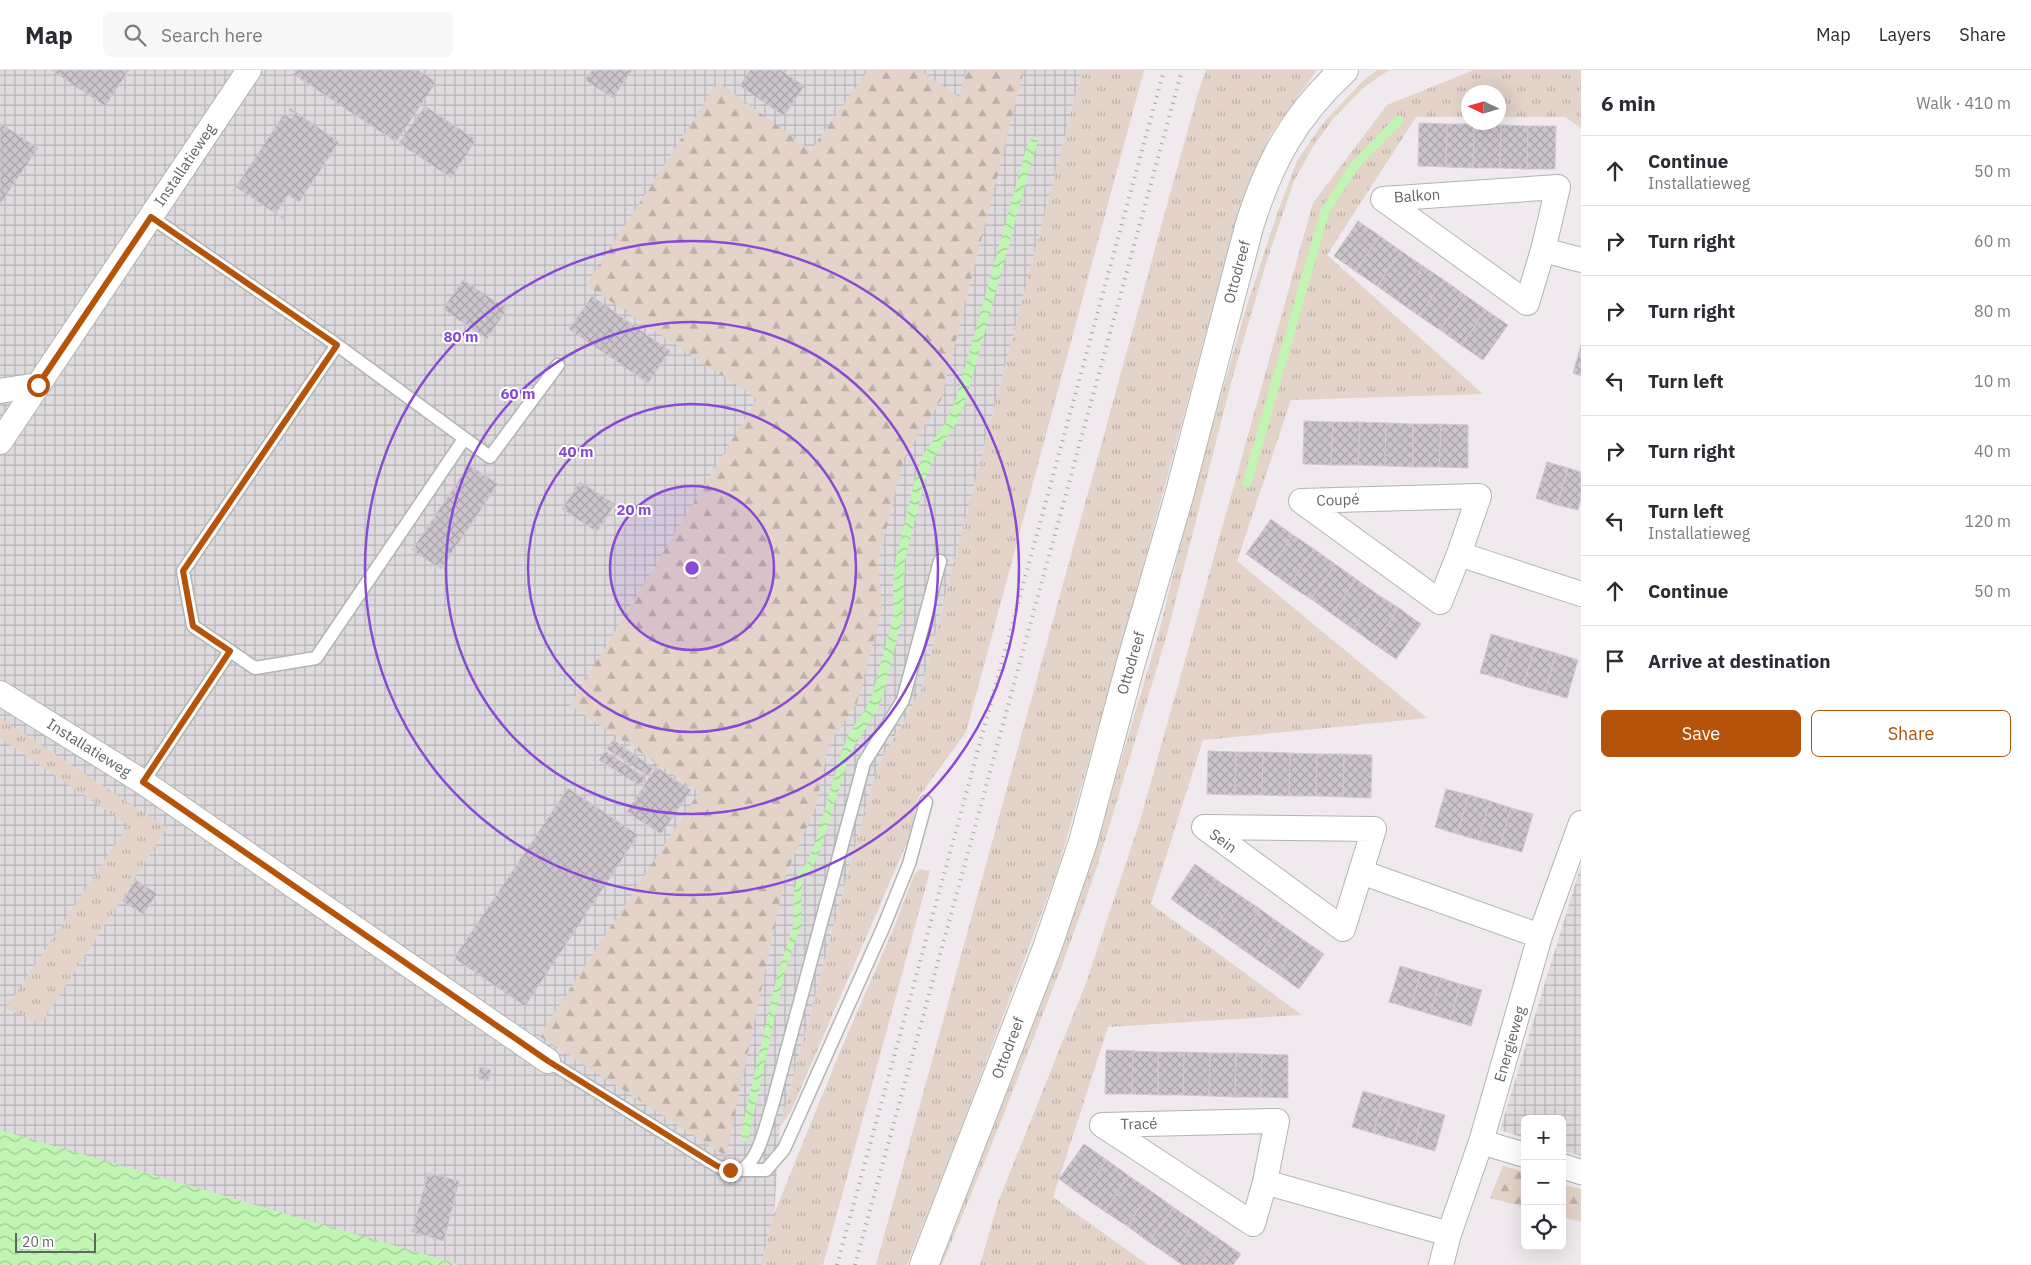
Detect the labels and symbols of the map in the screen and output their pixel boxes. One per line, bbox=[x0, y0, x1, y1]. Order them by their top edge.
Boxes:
north arrow bbox=[1461, 85, 1506, 130]
street label: Installatieweg bbox=[150, 120, 219, 210]
street label: Balkon bbox=[1393, 184, 1441, 207]
street label: Ottodreef bbox=[1219, 238, 1254, 306]
text: 80 m bbox=[444, 327, 478, 346]
route start bbox=[27, 374, 50, 397]
text: 60 m bbox=[501, 384, 535, 403]
text: 40 m bbox=[559, 442, 593, 461]
street label: Coupé bbox=[1316, 489, 1360, 510]
text: 20 m bbox=[617, 500, 651, 519]
centre of rings bbox=[683, 559, 701, 577]
street label: Ottodreef bbox=[1112, 629, 1149, 697]
street label: Installatieweg bbox=[44, 714, 135, 781]
street label: Sein bbox=[1206, 824, 1241, 857]
street label: Energieweg bbox=[1490, 1004, 1529, 1084]
street label: Ottodreef bbox=[987, 1014, 1028, 1081]
street label: Tracé bbox=[1120, 1114, 1158, 1133]
route end bbox=[719, 1159, 742, 1182]
scale bar bbox=[15, 1230, 96, 1253]

